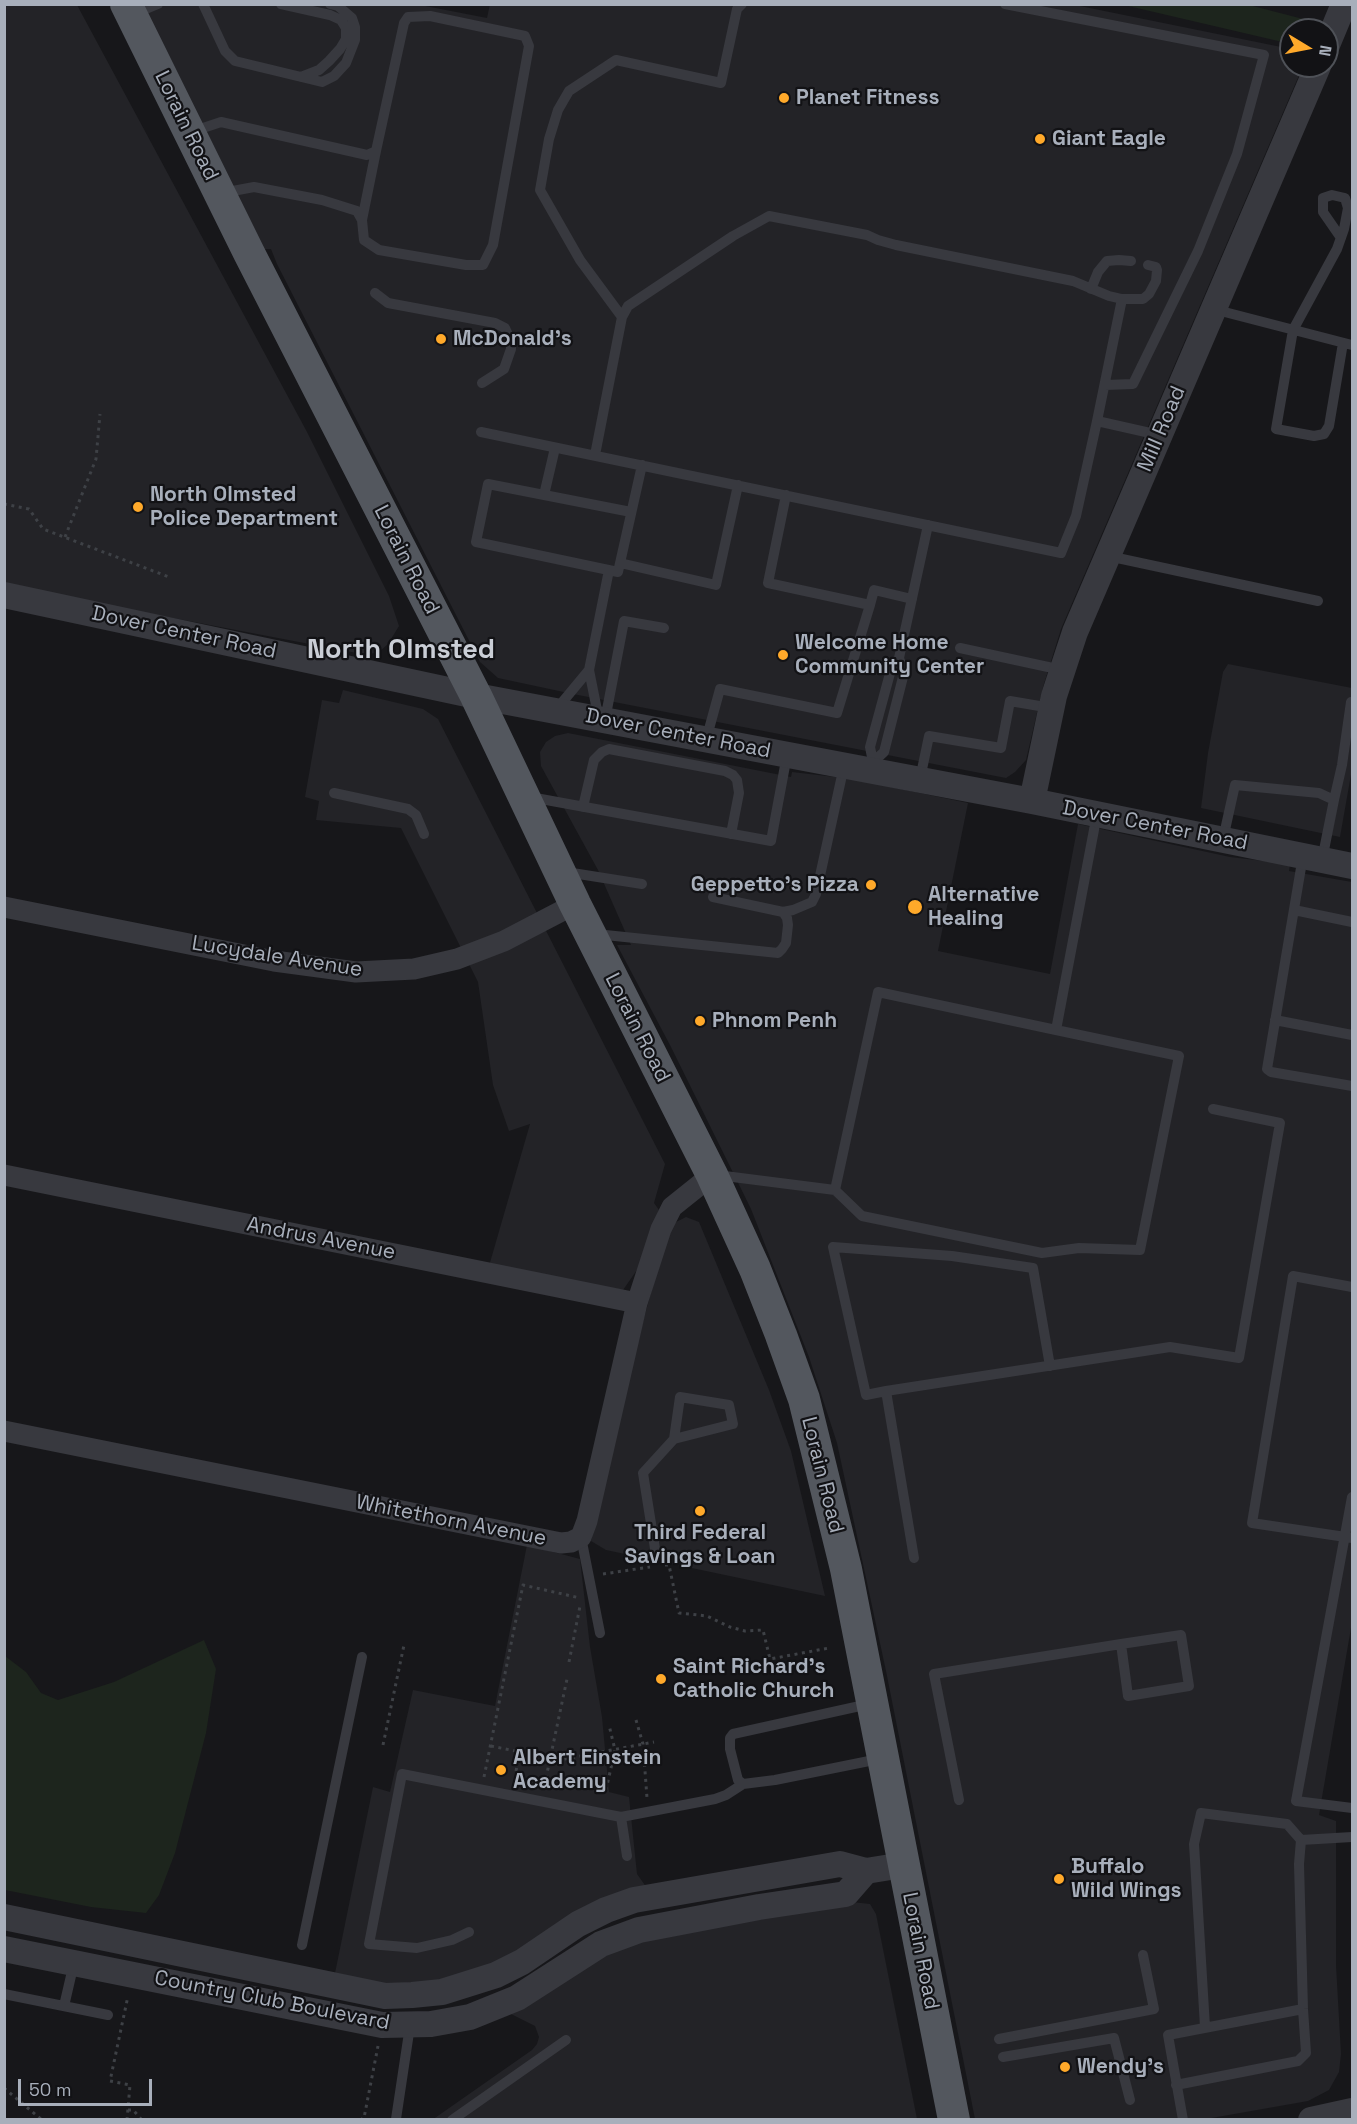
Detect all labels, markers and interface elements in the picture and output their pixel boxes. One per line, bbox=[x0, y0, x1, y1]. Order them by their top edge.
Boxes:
north arrow bbox=[1279, 18, 1339, 78]
text: N bbox=[1314, 44, 1337, 58]
street label: Lorain Road bbox=[149, 67, 223, 185]
place label: Planet Fitness bbox=[796, 85, 939, 111]
marker: Planet Fitness bbox=[777, 91, 791, 105]
place label: Giant Eagle bbox=[1052, 126, 1166, 152]
marker: Giant Eagle bbox=[1033, 132, 1047, 146]
place label: McDonald's bbox=[453, 326, 572, 352]
marker: McDonald's bbox=[434, 332, 448, 346]
street label: Mill Road bbox=[1133, 382, 1191, 476]
place label: North Olmsted Police Department bbox=[150, 482, 338, 532]
marker: North Olmsted Police Department bbox=[131, 500, 145, 514]
street label: Lorain Road bbox=[368, 501, 444, 619]
street label: Dover Center Road bbox=[89, 601, 279, 665]
place label: Welcome Home Community Center bbox=[795, 630, 984, 680]
district label: North Olmsted bbox=[307, 635, 495, 667]
marker: Welcome Home Community Center bbox=[776, 648, 790, 662]
street label: Dover Center Road bbox=[583, 704, 773, 764]
street label: Dover Center Road bbox=[1060, 796, 1250, 856]
place label: Geppetto's Pizza bbox=[691, 872, 859, 898]
marker: Geppetto's Pizza bbox=[864, 878, 878, 892]
place label: Alternative Healing bbox=[928, 882, 1039, 932]
marker: Alternative Healing bbox=[906, 898, 924, 916]
street label: Lucydale Avenue bbox=[190, 931, 364, 983]
street label: Lorain Road bbox=[599, 969, 675, 1087]
place label: Phnom Penh bbox=[712, 1008, 837, 1034]
marker: Phnom Penh bbox=[693, 1014, 707, 1028]
street label: Andrus Avenue bbox=[244, 1212, 398, 1266]
street label: Lorain Road bbox=[795, 1414, 849, 1536]
street label: Whitethorn Avenue bbox=[354, 1490, 548, 1552]
marker: Third Federal Savings & Loan bbox=[693, 1504, 707, 1518]
place label: Third Federal Savings & Loan bbox=[624, 1520, 776, 1570]
place label: Saint Richard's Catholic Church bbox=[673, 1654, 834, 1704]
marker: Saint Richard's Catholic Church bbox=[654, 1672, 668, 1686]
place label: Albert Einstein Academy bbox=[513, 1745, 661, 1795]
marker: Albert Einstein Academy bbox=[494, 1763, 508, 1777]
place label: Buffalo Wild Wings bbox=[1071, 1854, 1182, 1904]
marker: Buffalo Wild Wings bbox=[1052, 1872, 1066, 1886]
street label: Lorain Road bbox=[896, 1890, 944, 2012]
street label: Country Club Boulevard bbox=[152, 1966, 392, 2036]
place label: Wendy's bbox=[1077, 2054, 1164, 2080]
marker: Wendy's bbox=[1058, 2060, 1072, 2074]
scale bar bbox=[21, 2067, 154, 2105]
text: 50 m bbox=[29, 2078, 71, 2101]

